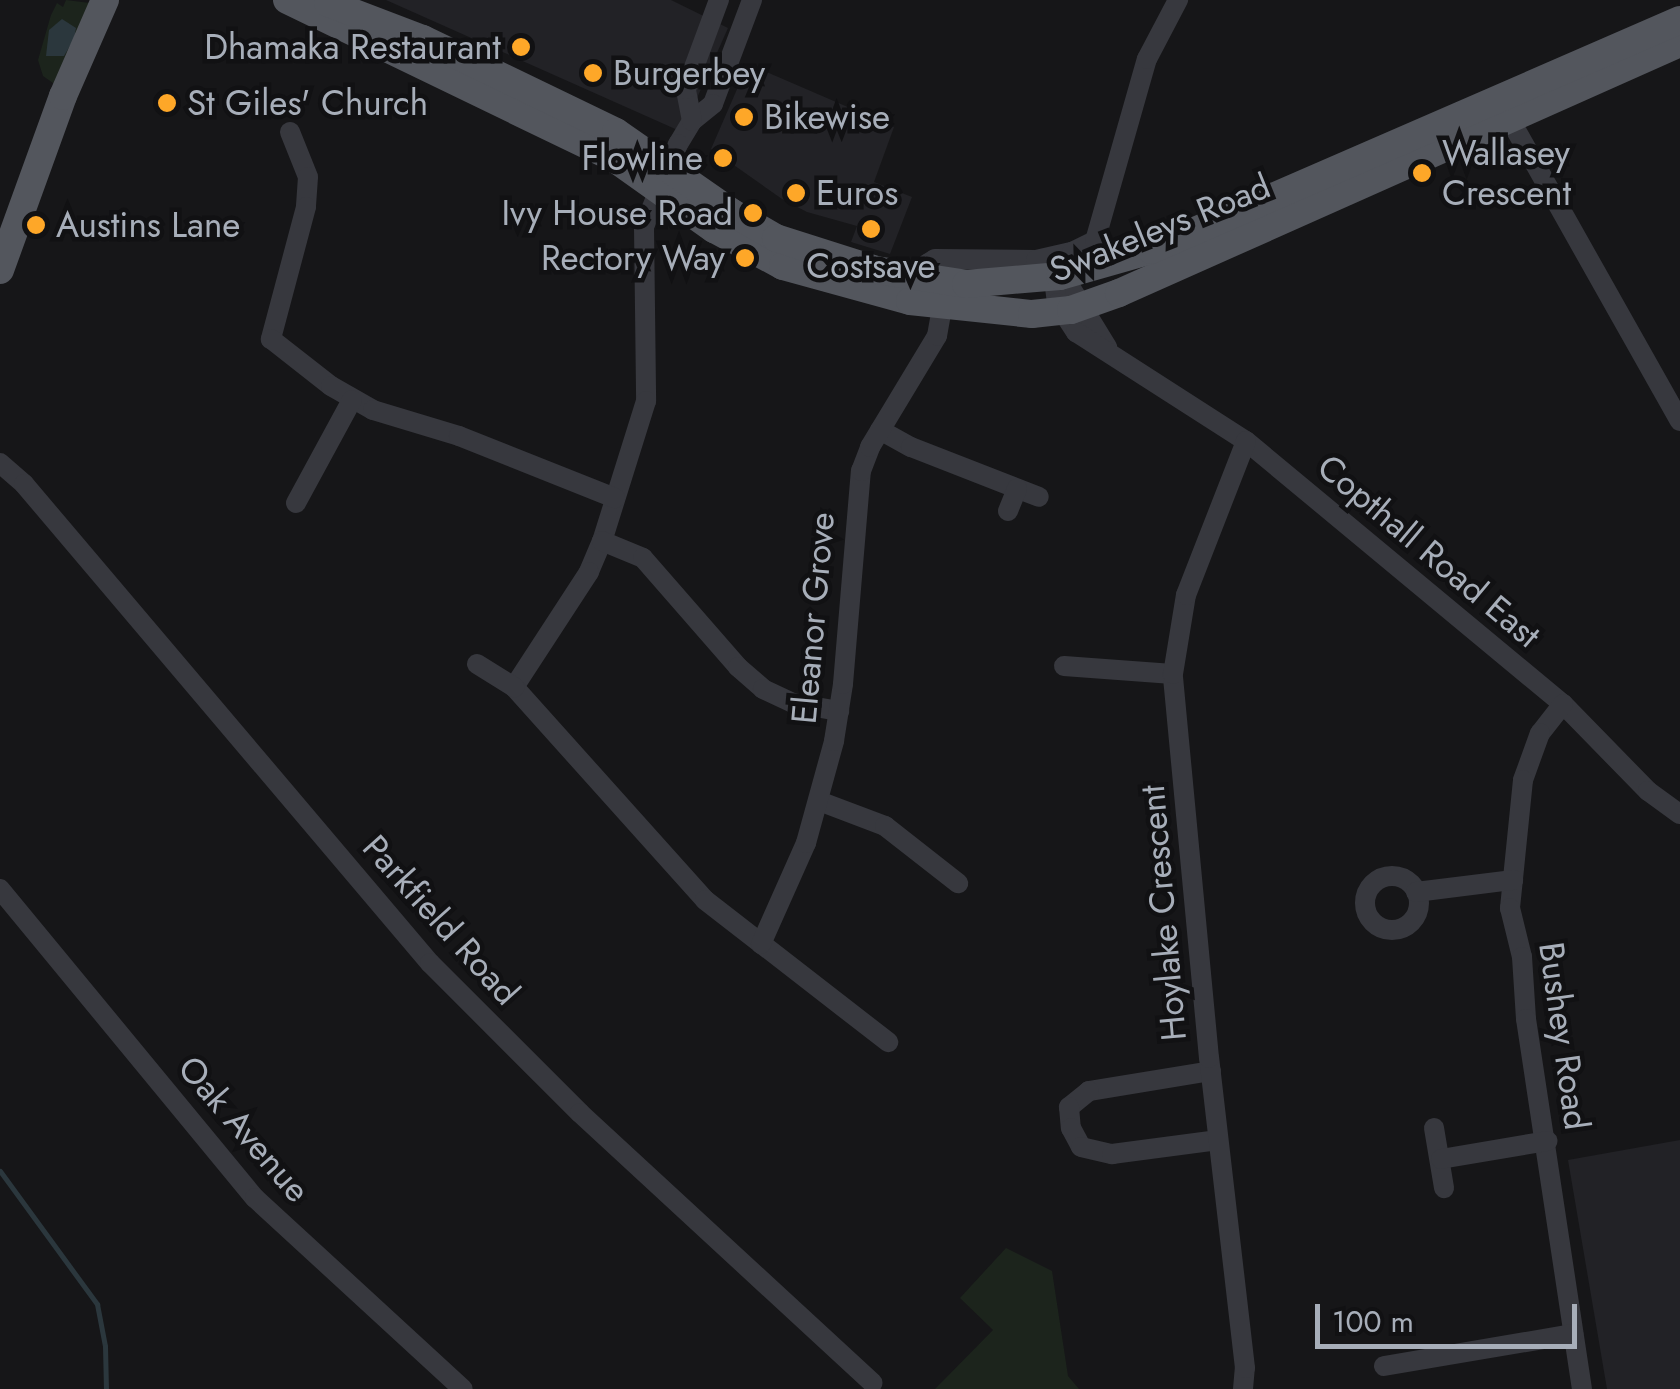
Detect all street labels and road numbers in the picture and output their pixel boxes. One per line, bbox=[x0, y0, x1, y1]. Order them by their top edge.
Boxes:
street label: Swakeleys Road bbox=[1044, 165, 1276, 291]
street label: Copthall Road East bbox=[1309, 446, 1549, 656]
street label: Eleanor Grove bbox=[783, 510, 843, 726]
street label: Hoylake Crescent bbox=[1131, 783, 1195, 1043]
street label: Parkfield Road bbox=[354, 827, 528, 1013]
street label: Bushey Road bbox=[1530, 939, 1598, 1133]
street label: Oak Avenue bbox=[169, 1048, 319, 1210]

